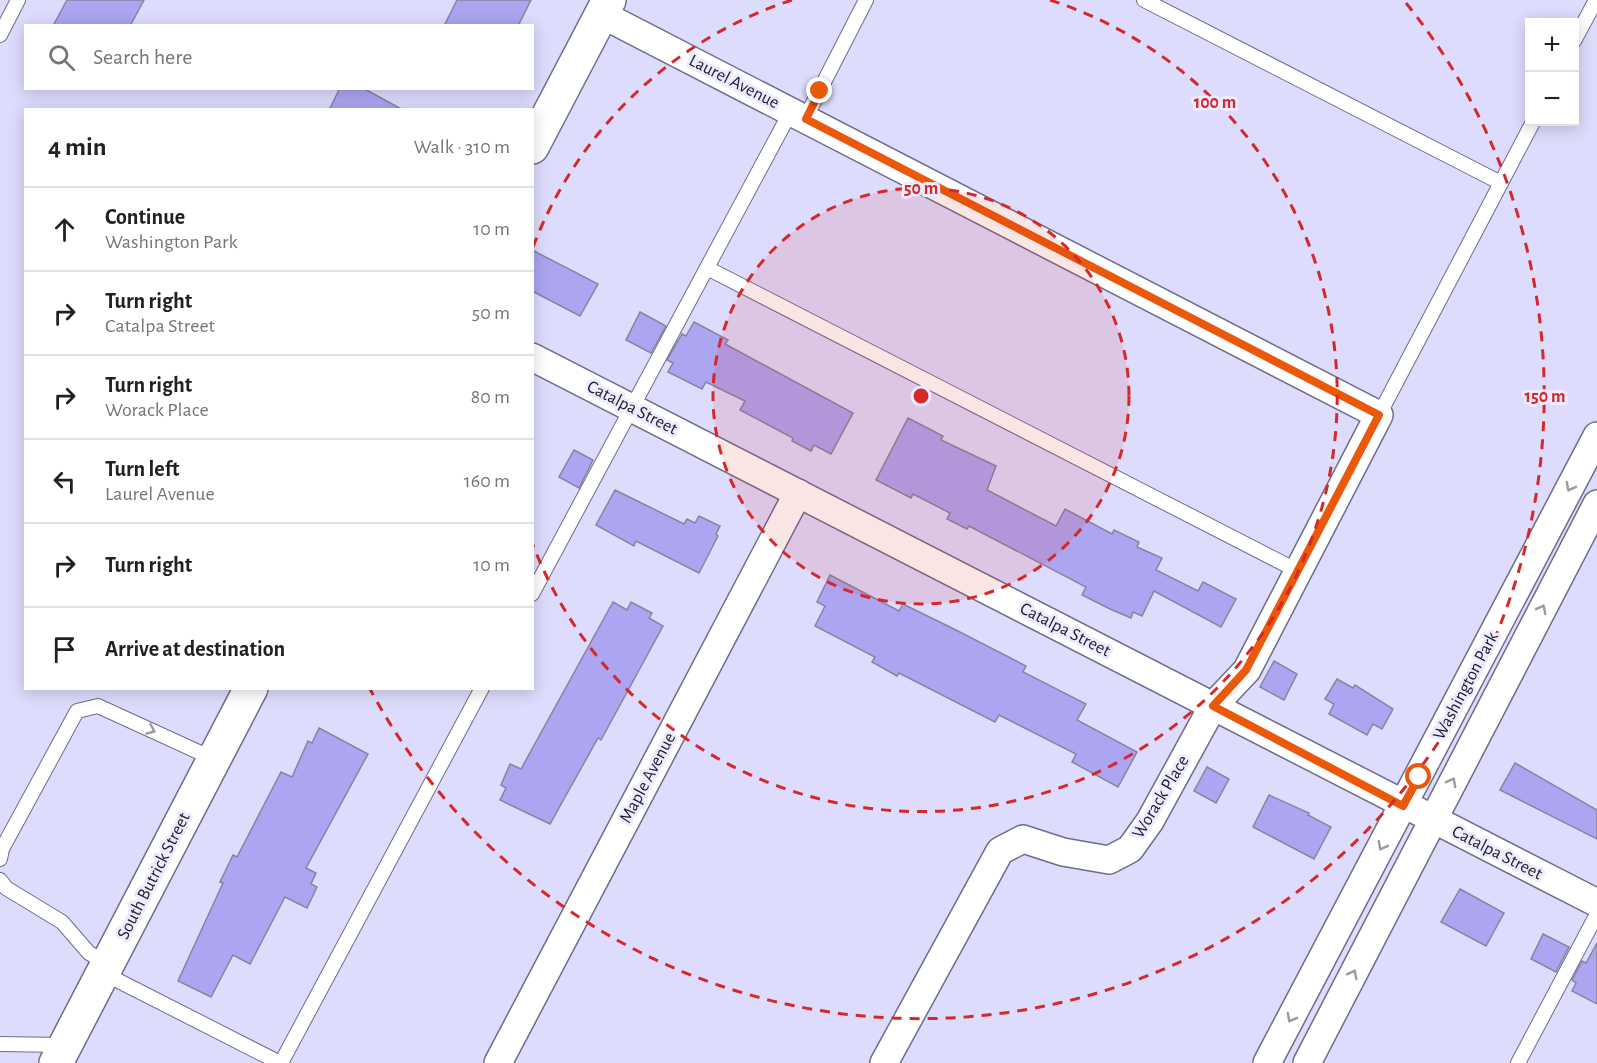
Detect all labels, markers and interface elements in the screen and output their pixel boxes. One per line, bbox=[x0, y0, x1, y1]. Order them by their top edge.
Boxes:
map controls bbox=[1525, 18, 1579, 126]
button: + bbox=[1525, 18, 1579, 72]
search box bbox=[24, 24, 534, 90]
icon: search bbox=[45, 41, 78, 74]
text: Search here bbox=[93, 46, 192, 68]
street label: Laurel Avenue bbox=[686, 52, 782, 112]
button: − bbox=[1525, 72, 1579, 126]
route end bbox=[806, 77, 832, 103]
text: 100 m bbox=[1194, 94, 1236, 112]
text: 4 min bbox=[48, 134, 107, 160]
text: Walk · 310 m bbox=[414, 137, 510, 157]
text: 50 m bbox=[904, 180, 938, 198]
text: Continue bbox=[105, 206, 185, 228]
icon: ahead bbox=[48, 213, 81, 246]
text: 10 m bbox=[473, 219, 510, 239]
text: Washington Park bbox=[105, 232, 238, 252]
text: Turn right bbox=[105, 290, 192, 312]
icon: right bbox=[48, 297, 81, 330]
text: 50 m bbox=[472, 303, 510, 323]
text: Catalpa Street bbox=[105, 316, 215, 336]
text: Turn right bbox=[105, 374, 192, 396]
street label: Catalpa Street bbox=[584, 378, 680, 439]
icon: right bbox=[48, 381, 81, 414]
centre of rings bbox=[911, 386, 931, 406]
text: 80 m bbox=[471, 387, 510, 407]
text: 150 m bbox=[1525, 388, 1565, 406]
text: Worack Place bbox=[105, 400, 209, 420]
text: Turn left bbox=[105, 458, 179, 480]
icon: left bbox=[48, 465, 81, 498]
text: 160 m bbox=[464, 471, 510, 491]
one-way arrow bbox=[1566, 481, 1577, 492]
text: Laurel Avenue bbox=[105, 484, 215, 504]
icon: right bbox=[48, 549, 81, 582]
text: Turn right bbox=[105, 554, 192, 576]
text: 10 m bbox=[473, 555, 510, 575]
street label: Catalpa Street bbox=[1017, 600, 1113, 661]
one-way arrow bbox=[1535, 604, 1547, 615]
street label: Washington Park bbox=[1430, 628, 1502, 743]
icon: arrive bbox=[48, 633, 81, 666]
text: Arrive at destination bbox=[105, 638, 285, 660]
one-way arrow bbox=[144, 722, 155, 734]
street label: Maple Avenue bbox=[617, 730, 679, 826]
street label: Worack Place bbox=[1129, 752, 1193, 842]
route start bbox=[1405, 763, 1431, 789]
one-way arrow bbox=[1445, 778, 1456, 788]
street label: South Butrick Street bbox=[114, 810, 194, 942]
street label: Catalpa Street bbox=[1449, 823, 1545, 884]
one-way arrow bbox=[1378, 840, 1389, 851]
one-way arrow bbox=[1346, 969, 1357, 980]
one-way arrow bbox=[1286, 1012, 1298, 1023]

